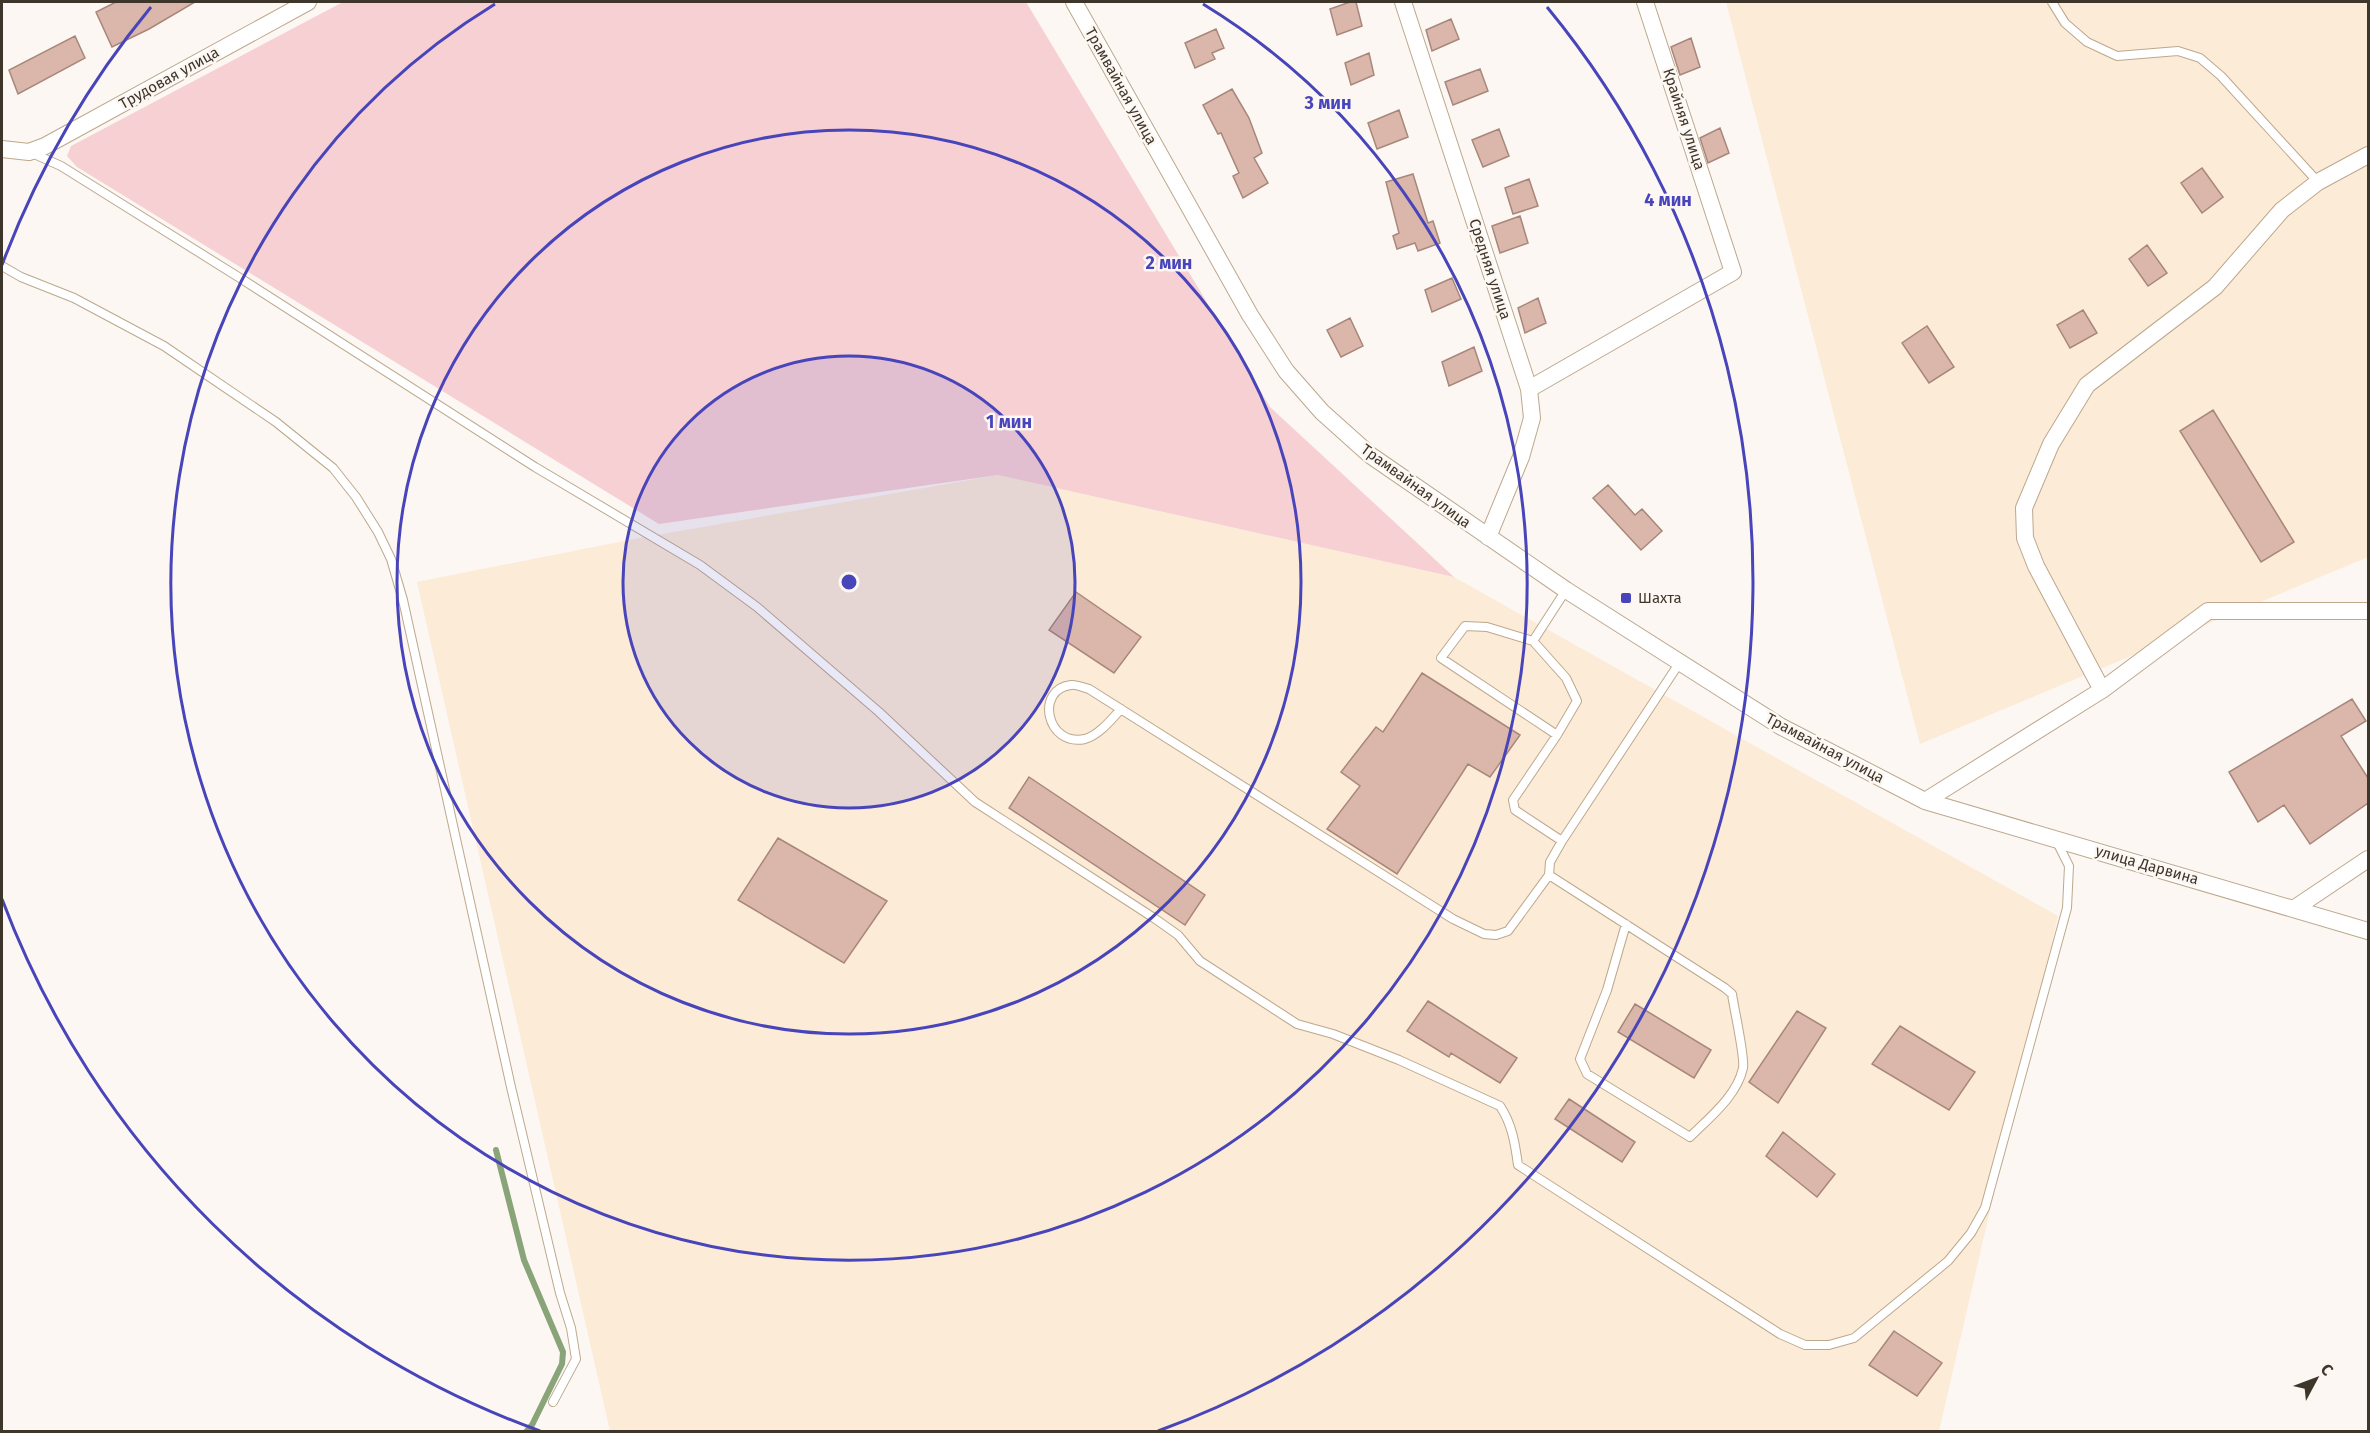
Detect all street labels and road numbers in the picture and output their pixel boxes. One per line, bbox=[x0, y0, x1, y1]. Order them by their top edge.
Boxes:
street label: Трамвайная улица bbox=[1081, 24, 1161, 148]
street label: Трудовая улица bbox=[116, 43, 222, 113]
street label: Крайняя улица bbox=[1659, 66, 1709, 172]
street label: Средняя улица bbox=[1465, 216, 1515, 322]
street label: Трамвайная улица bbox=[1358, 440, 1474, 532]
street label: Трамвайная улица bbox=[1763, 709, 1887, 787]
street label: улица Дарвина bbox=[2093, 842, 2201, 888]

